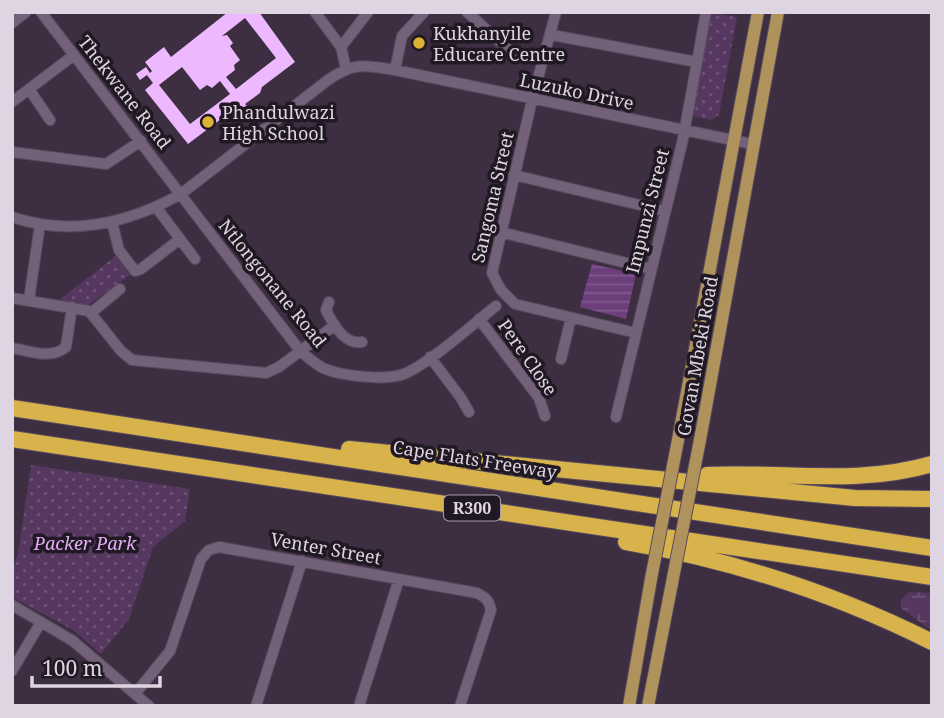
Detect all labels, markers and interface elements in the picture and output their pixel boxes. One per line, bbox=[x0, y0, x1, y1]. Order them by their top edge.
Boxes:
place label: Kukhanyile Educare Centre bbox=[433, 21, 565, 66]
street label: Thekwane Road bbox=[73, 30, 177, 154]
marker: Kukhanyile Educare Centre bbox=[411, 35, 427, 51]
street label: Luzuko Drive bbox=[518, 67, 636, 115]
place label: Phandulwazi High School bbox=[222, 100, 335, 145]
marker: Phandulwazi High School bbox=[200, 114, 216, 130]
street label: Sangoma Street bbox=[465, 129, 519, 265]
street label: Impunzi Street bbox=[620, 146, 674, 276]
street label: Ntlongonane Road bbox=[214, 214, 332, 352]
street label: Govan Mbeki Road bbox=[671, 274, 723, 438]
street label: Pere Close bbox=[493, 314, 563, 400]
street label: Cape Flats Freeway bbox=[391, 434, 560, 484]
road number: R300 bbox=[444, 495, 500, 520]
street label: Venter Street bbox=[269, 526, 383, 570]
park label: Packer Park bbox=[33, 531, 137, 555]
scale bar bbox=[32, 644, 159, 688]
text: 100 m bbox=[42, 654, 103, 682]

